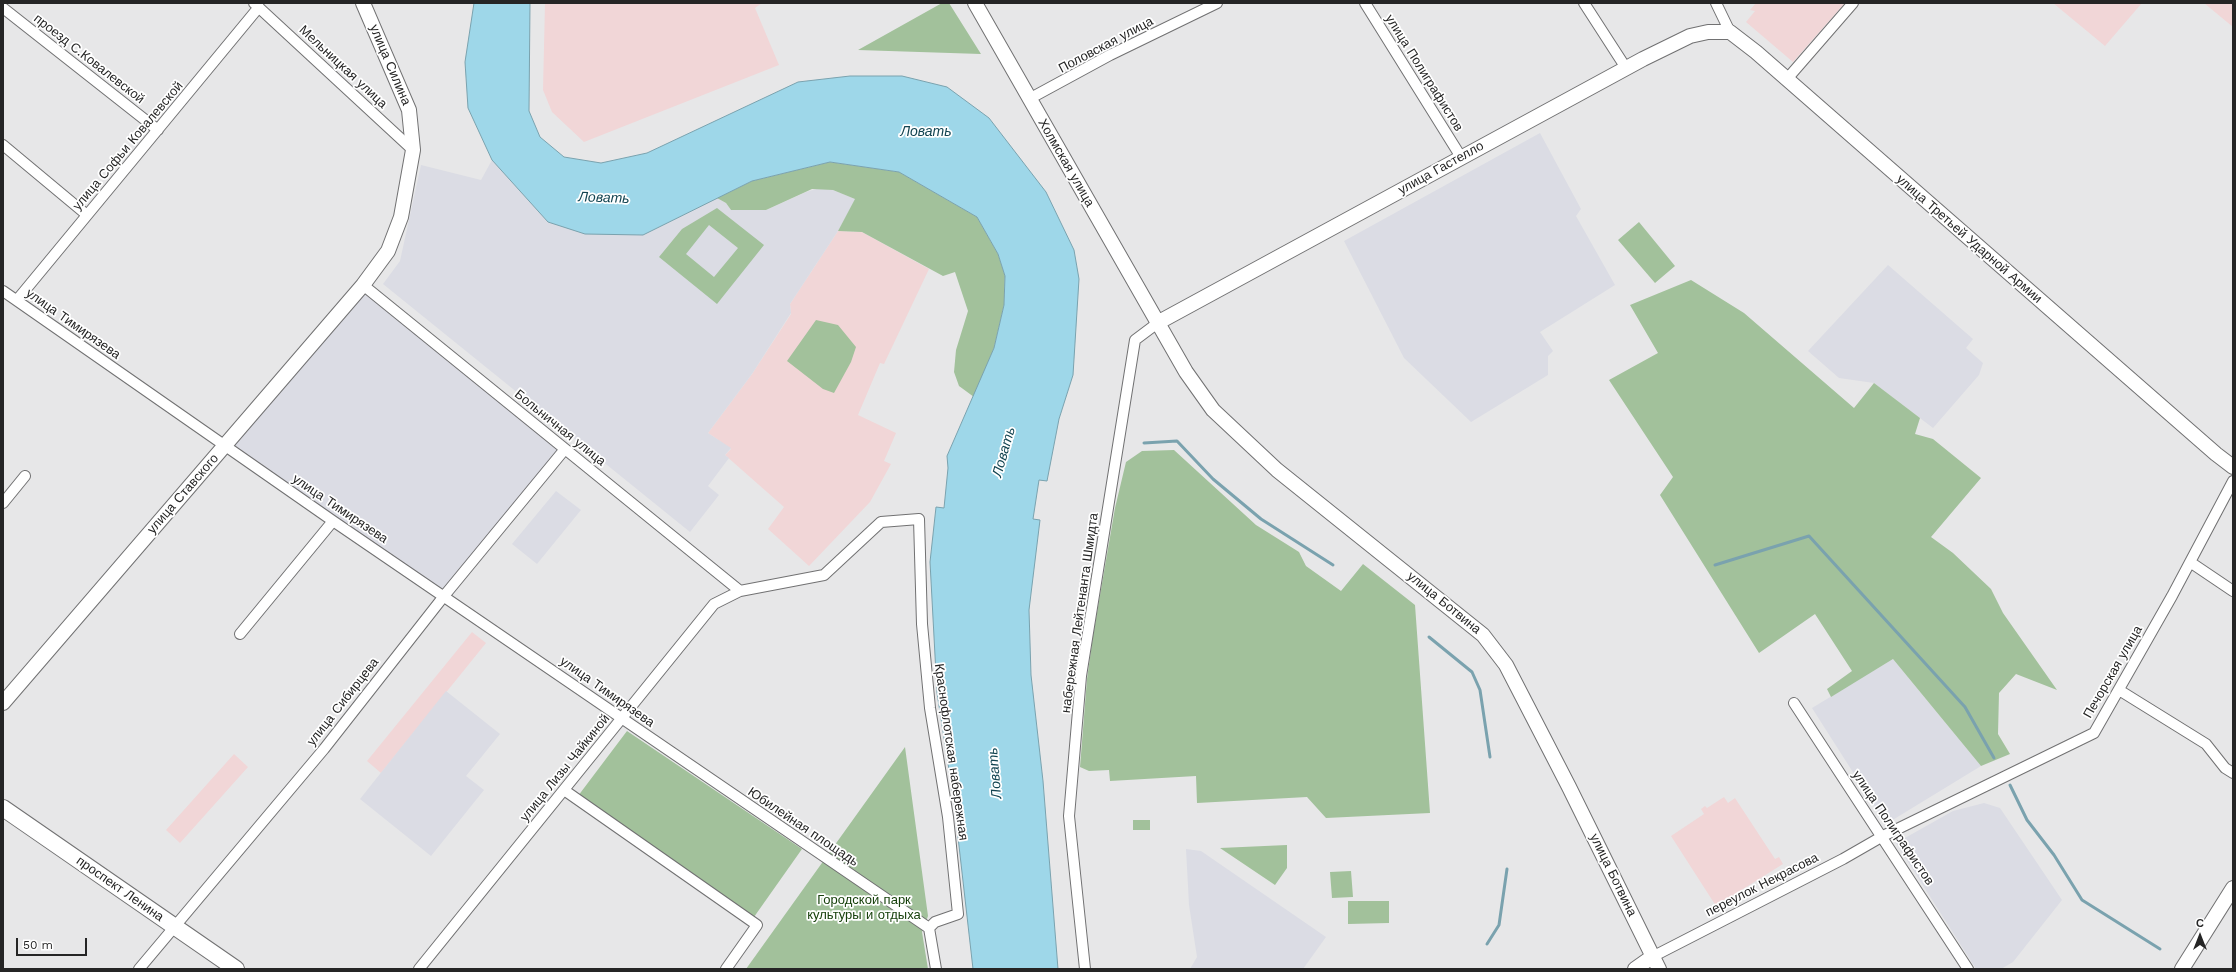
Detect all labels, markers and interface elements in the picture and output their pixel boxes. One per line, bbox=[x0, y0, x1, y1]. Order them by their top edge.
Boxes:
street label: проезд С.Ковалевской bbox=[31, 11, 147, 107]
street label: улица Полиграфистов bbox=[1382, 12, 1466, 134]
street label: Половская улица bbox=[1056, 13, 1156, 77]
street label: Мельницкая улица bbox=[296, 22, 390, 112]
street label: улица Силина bbox=[366, 22, 414, 108]
street label: улица Софьи Ковалевской bbox=[70, 78, 186, 214]
street label: Холмская улица bbox=[1035, 116, 1097, 210]
water label: Ловать bbox=[900, 124, 952, 140]
street label: улица Гастелло bbox=[1396, 138, 1486, 198]
street label: улица Третьей Ударной Армии bbox=[1893, 172, 2045, 306]
water label: Ловать bbox=[578, 189, 630, 207]
street label: улица Тимирязева bbox=[23, 285, 123, 363]
street label: Больничная улица bbox=[511, 386, 609, 470]
water label: Ловать bbox=[989, 425, 1019, 479]
street label: улица Ставского bbox=[144, 451, 222, 537]
street label: улица Тимирязева bbox=[289, 471, 391, 547]
street label: набережная Лейтенанта Шмидта bbox=[1058, 512, 1102, 714]
street label: улица Ботвина bbox=[1404, 569, 1484, 637]
street label: Печорская улица bbox=[2080, 623, 2146, 721]
street label: улица Тимирязева bbox=[557, 653, 657, 731]
street label: улица Сибирцева bbox=[304, 655, 382, 749]
street label: Краснофлотская набережная bbox=[931, 663, 971, 841]
street label: улица Лизы Чайкиной bbox=[517, 711, 613, 825]
water label: Ловать bbox=[984, 747, 1006, 799]
street label: улица Полиграфистов bbox=[1849, 768, 1937, 888]
street label: Юбилейная площадь bbox=[745, 784, 861, 870]
street label: улица Ботвина bbox=[1586, 831, 1640, 919]
street label: переулок Некрасова bbox=[1703, 850, 1821, 920]
street label: проспект Ленина bbox=[73, 853, 167, 925]
park label: Городской парк культуры и отдыха bbox=[807, 892, 921, 923]
north arrow bbox=[2180, 916, 2220, 956]
text: С bbox=[2196, 917, 2204, 930]
scale bar bbox=[18, 930, 89, 956]
text: 50 m bbox=[23, 938, 53, 952]

